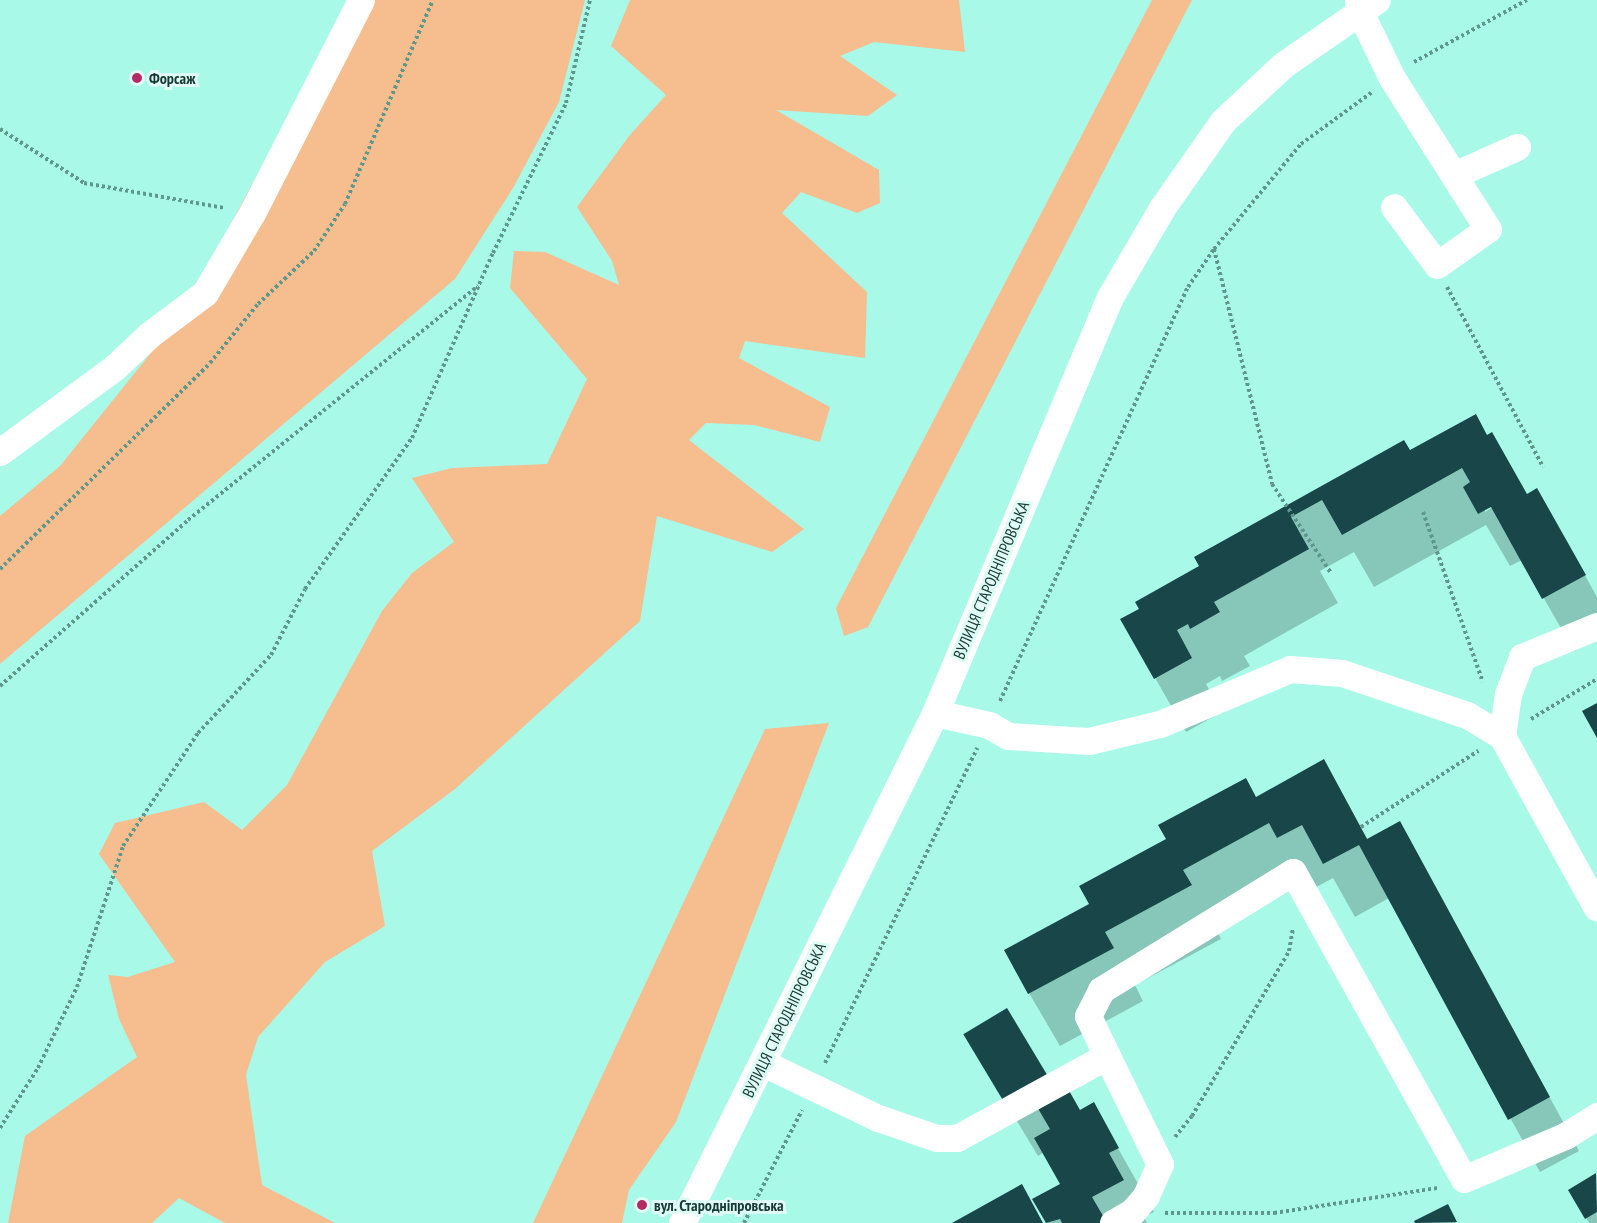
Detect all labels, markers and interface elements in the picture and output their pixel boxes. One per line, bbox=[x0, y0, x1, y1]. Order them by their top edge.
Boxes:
place label: Форсаж bbox=[149, 68, 196, 88]
marker: Форсаж bbox=[130, 71, 144, 85]
street label: ВУЛИЦЯ СТАРОДНІПРОВСЬКА bbox=[949, 498, 1033, 662]
street label: ВУЛИЦЯ СТАРОДНІПРОВСЬКА bbox=[738, 940, 830, 1100]
place label: вул. Стародніпровська bbox=[654, 1195, 785, 1215]
marker: вул. Стародніпровська bbox=[635, 1198, 649, 1212]

